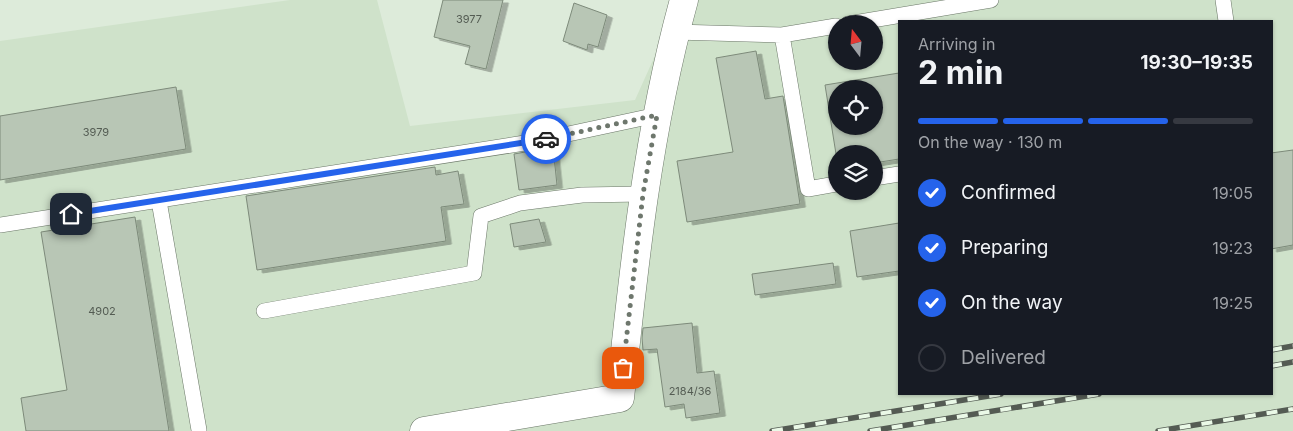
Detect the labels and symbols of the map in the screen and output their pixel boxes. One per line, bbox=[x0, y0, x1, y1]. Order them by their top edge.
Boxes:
house number: 3977 bbox=[456, 12, 482, 26]
north arrow bbox=[828, 15, 882, 70]
courier bbox=[521, 114, 571, 164]
house number: 3979 bbox=[83, 125, 109, 139]
pin bbox=[50, 193, 92, 235]
house number: 4902 bbox=[88, 304, 116, 318]
pin bbox=[602, 347, 644, 389]
house number: 2184/36 bbox=[669, 384, 712, 398]

